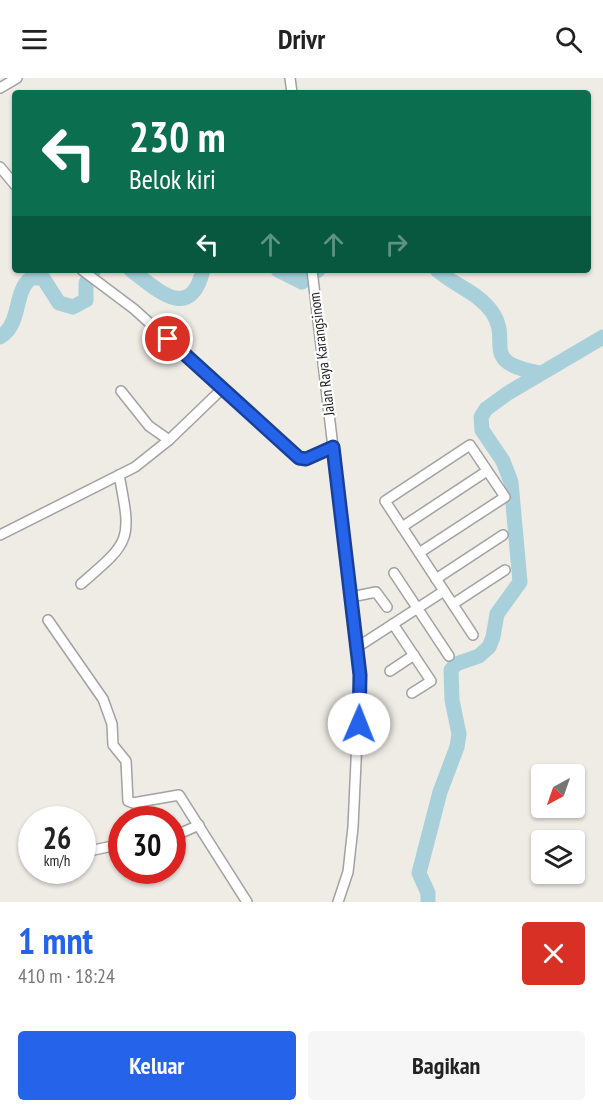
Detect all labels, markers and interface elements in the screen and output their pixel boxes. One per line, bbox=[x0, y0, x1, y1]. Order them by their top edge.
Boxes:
text: Drivr bbox=[278, 22, 325, 56]
icon: menu bbox=[18, 23, 51, 56]
icon: search bbox=[552, 23, 585, 56]
text: 230 m bbox=[129, 109, 226, 164]
icon: left bbox=[30, 114, 108, 192]
text: Belok kiri bbox=[129, 162, 216, 196]
icon: left bbox=[191, 228, 224, 261]
icon: ahead bbox=[254, 228, 287, 261]
icon: ahead bbox=[317, 228, 350, 261]
icon: right bbox=[380, 228, 413, 261]
street label: Jalan Raya Karangsinom bbox=[304, 291, 339, 418]
pin bbox=[142, 313, 193, 364]
icon: arrive bbox=[151, 322, 184, 355]
position arrow bbox=[327, 692, 391, 756]
north arrow bbox=[531, 764, 585, 818]
map controls bbox=[531, 764, 585, 884]
speed limit sign: 30 bbox=[108, 806, 186, 884]
text: 26 bbox=[43, 818, 71, 857]
button: layers bbox=[531, 830, 585, 884]
text: km/h bbox=[44, 851, 70, 870]
text: 1 mnt bbox=[18, 917, 93, 964]
button: close bbox=[522, 922, 585, 985]
text: 410 m · 18:24 bbox=[18, 963, 115, 989]
button: Keluar bbox=[18, 1031, 296, 1100]
button: Bagikan bbox=[308, 1031, 585, 1100]

